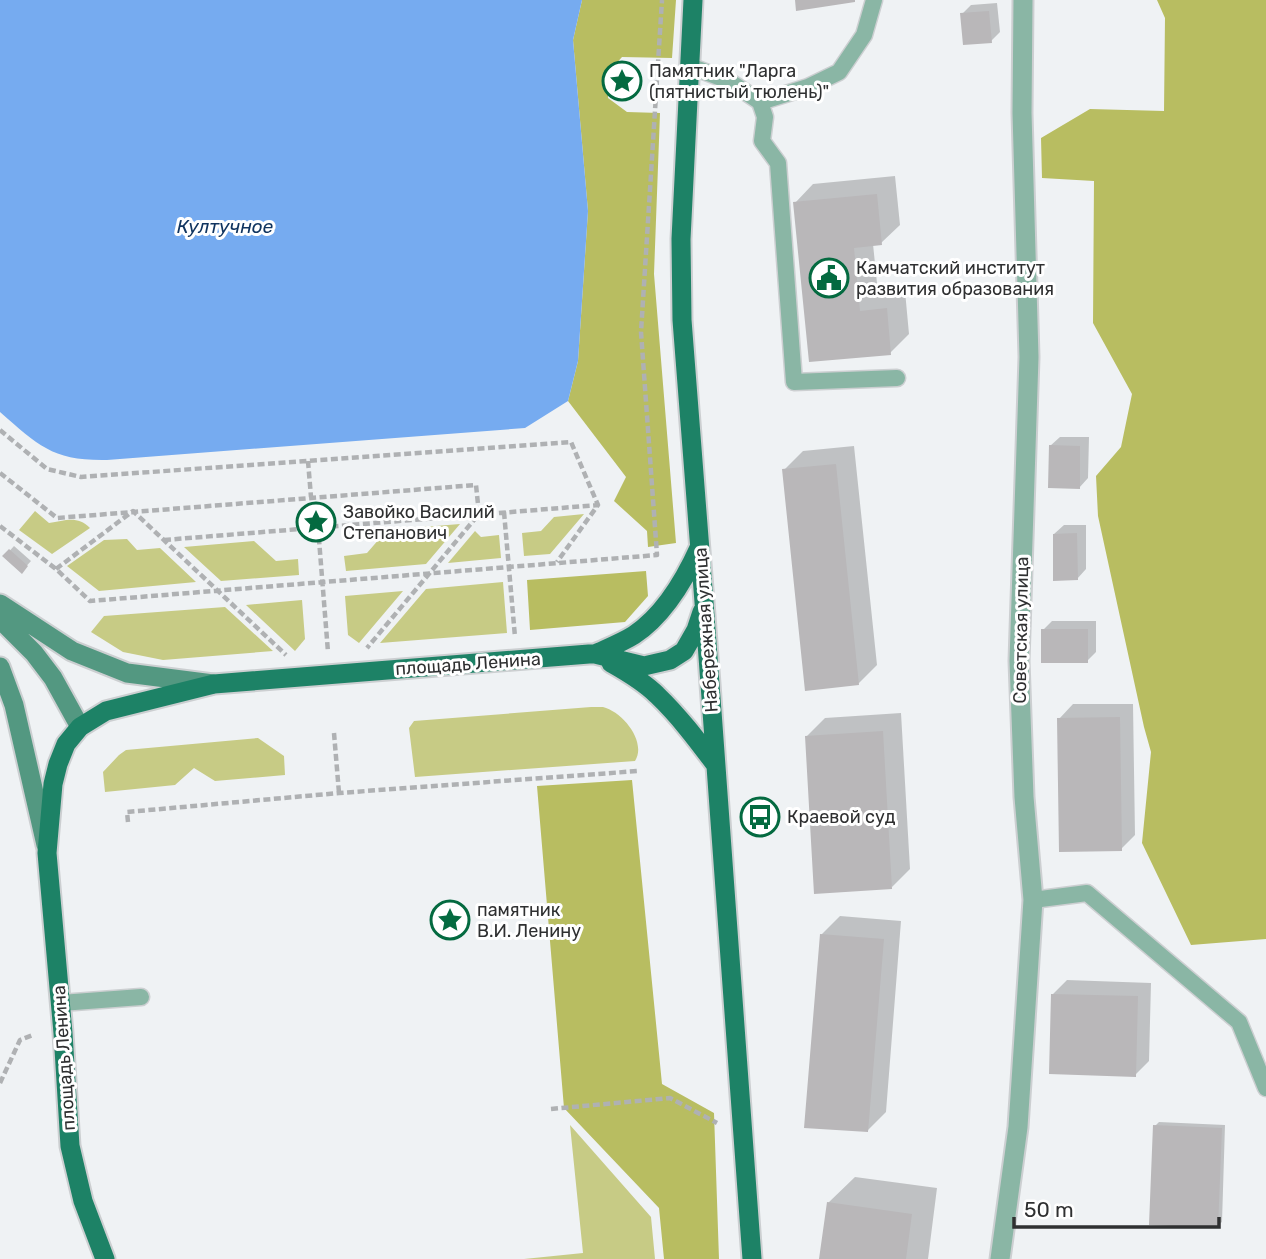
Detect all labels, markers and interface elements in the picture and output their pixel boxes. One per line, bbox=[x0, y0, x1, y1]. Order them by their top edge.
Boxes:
place icon: Памятник "Ларга (пятнистый тюлень)" bbox=[601, 60, 643, 102]
place label: Памятник "Ларга (пятнистый тюлень)" bbox=[649, 60, 829, 103]
water label: Култучное bbox=[177, 215, 274, 238]
public building icon: Камчатский институт развития образования bbox=[808, 257, 850, 299]
place label: Камчатский институт развития образования bbox=[856, 257, 1054, 300]
place icon: Завойко Василий Степанович bbox=[295, 501, 337, 543]
place label: Завойко Василий Степанович bbox=[343, 501, 495, 544]
street label: Набережная улица bbox=[689, 547, 723, 713]
street label: Советская улица bbox=[1009, 556, 1033, 704]
street label: площадь Ленина bbox=[394, 648, 542, 680]
bus stop icon: Краевой суд bbox=[739, 796, 781, 838]
place label: Краевой суд bbox=[787, 806, 896, 828]
place icon: памятник В.И. Ленину bbox=[429, 899, 471, 941]
place label: памятник В.И. Ленину bbox=[477, 899, 581, 942]
street label: площадь Ленина bbox=[48, 984, 80, 1132]
scale bar bbox=[1014, 1186, 1219, 1230]
text: 50 m bbox=[1024, 1197, 1074, 1222]

